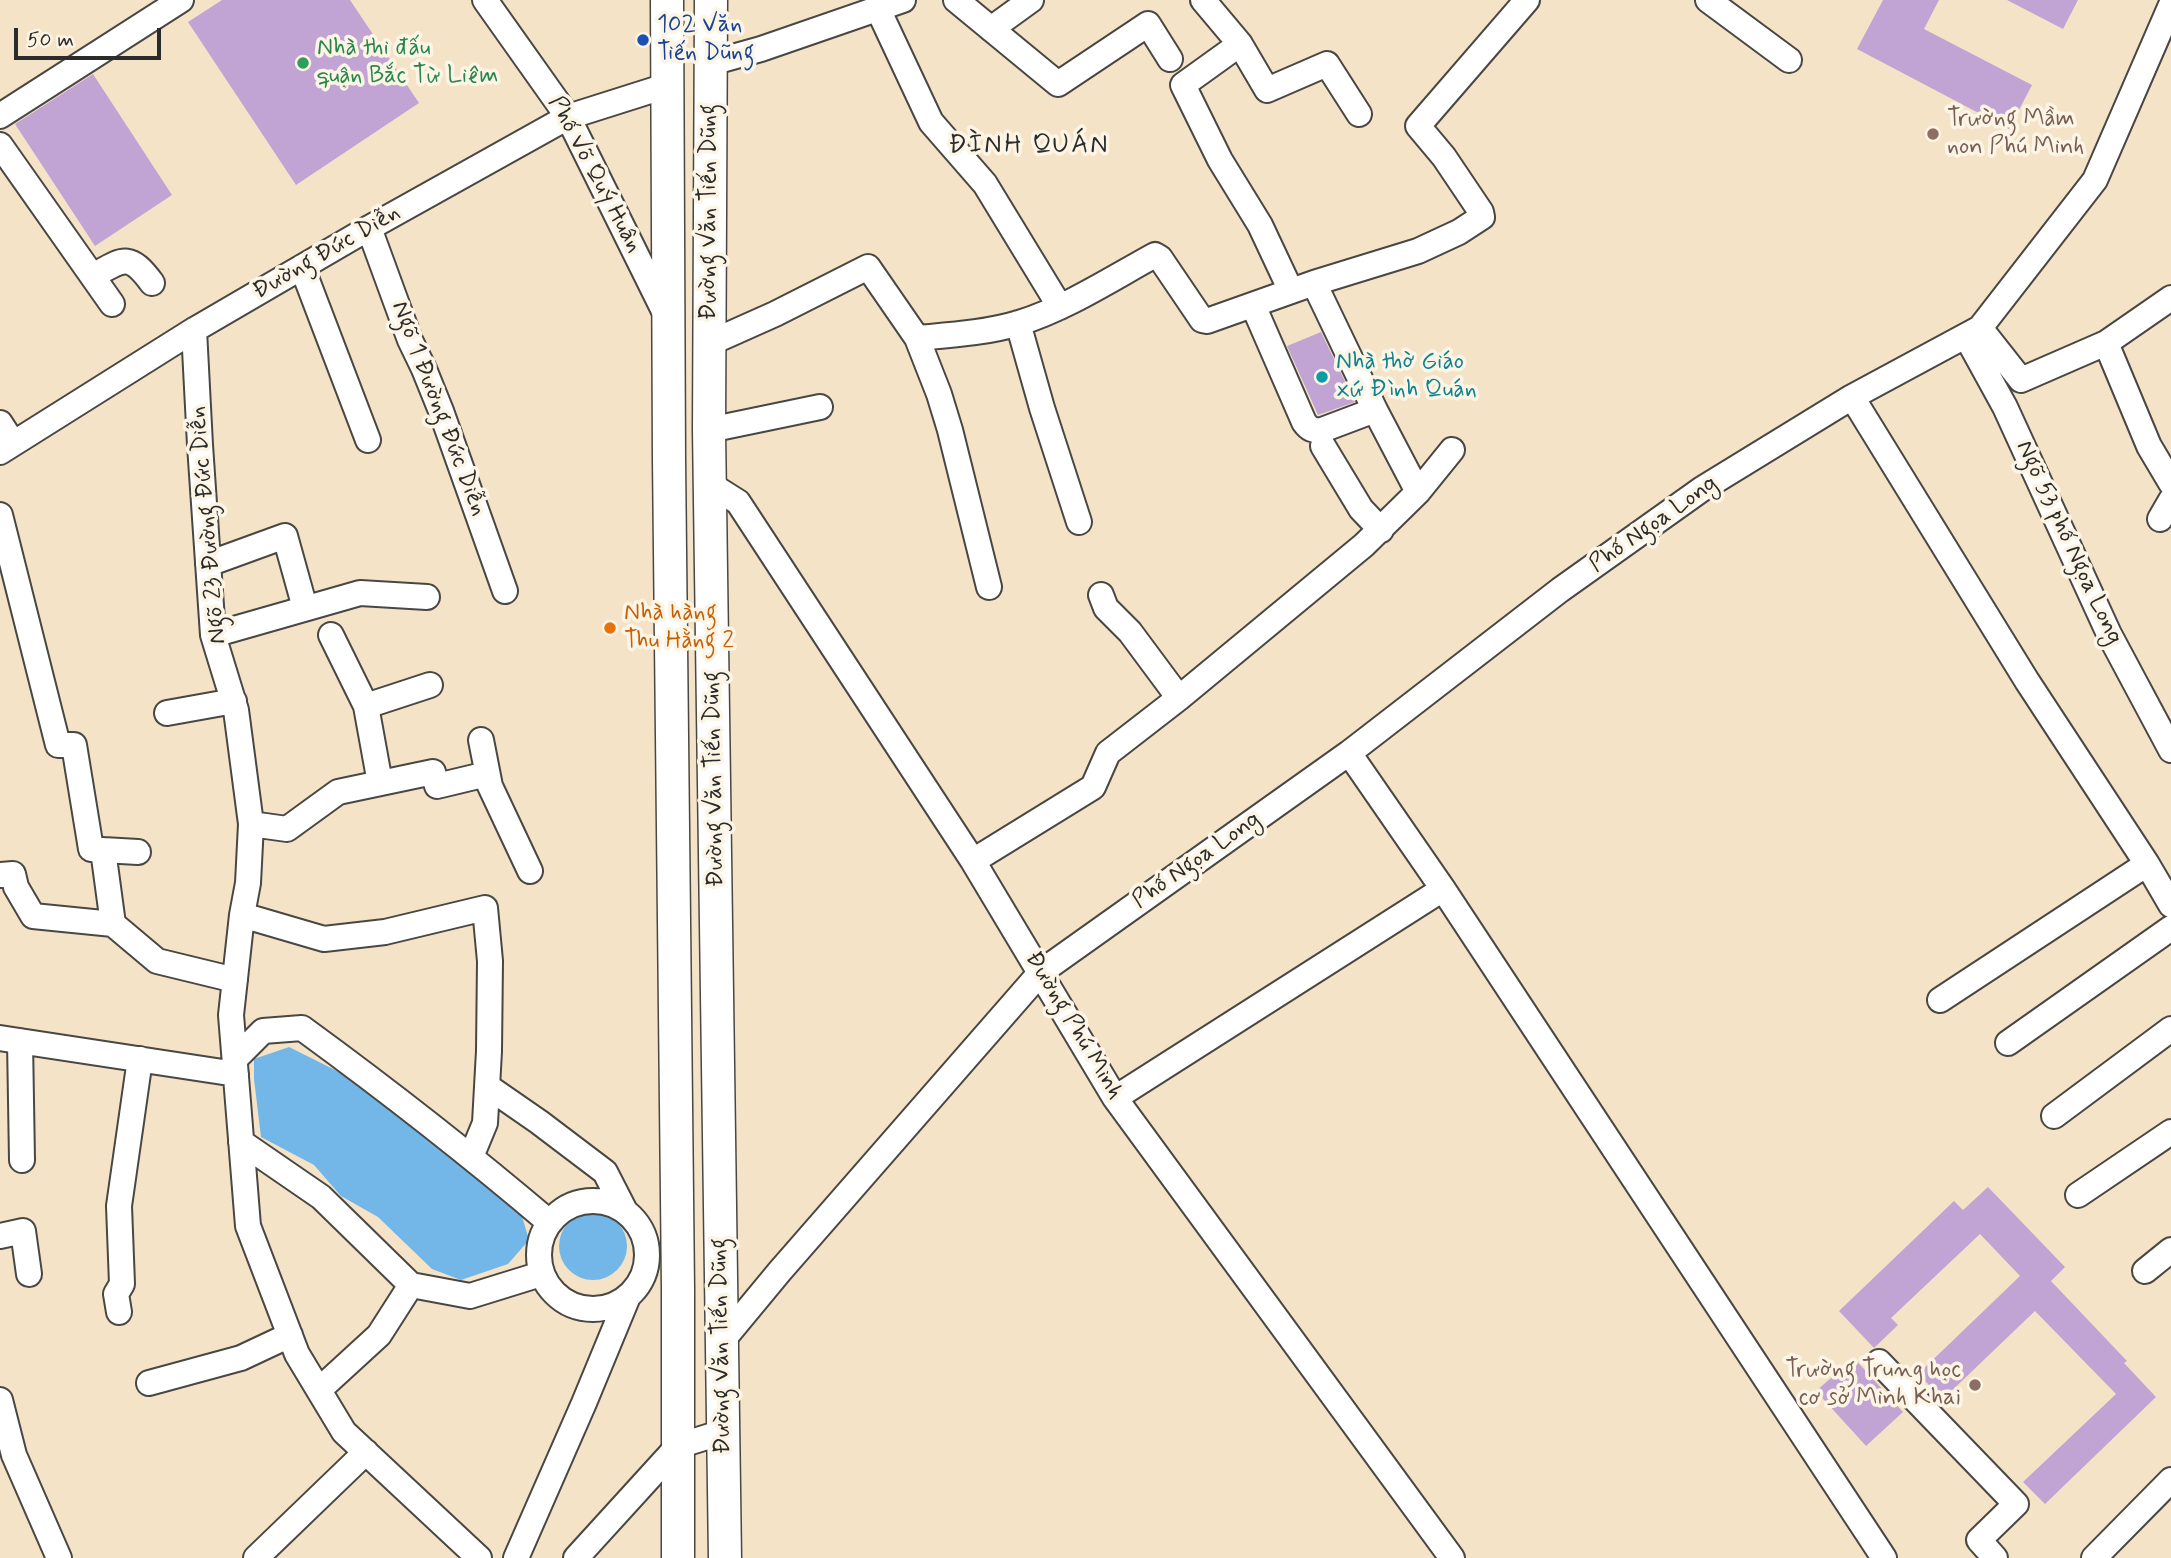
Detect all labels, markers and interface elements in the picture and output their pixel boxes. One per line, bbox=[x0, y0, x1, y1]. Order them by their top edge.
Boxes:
place label: 102 Văn Tiến Dũng bbox=[657, 12, 754, 68]
scale bar bbox=[18, 14, 164, 58]
text: 50 m bbox=[27, 26, 74, 54]
marker: 102 Văn Tiến Dũng bbox=[635, 32, 651, 48]
place label: Nhà thi đấu quận Bắc Từ Liêm bbox=[317, 35, 498, 91]
marker: Nhà thi đấu quận Bắc Từ Liêm bbox=[295, 55, 311, 71]
street label: Phố Võ Quý Huân bbox=[541, 92, 647, 258]
street label: Đường Văn Tiến Dũng bbox=[696, 104, 724, 320]
place label: Trường Mầm non Phú Minh bbox=[1947, 106, 2084, 162]
marker: Trường Mầm non Phú Minh bbox=[1925, 126, 1941, 142]
district label: ĐÌNH QUÁN bbox=[951, 131, 1107, 163]
street label: Đường Đức Diễn bbox=[248, 199, 406, 307]
street label: Ngõ 1 Đường Đức Diễn bbox=[384, 298, 492, 520]
place label: Nhà thờ Giáo xứ Đình Quán bbox=[1336, 349, 1477, 405]
marker: Nhà thờ Giáo xứ Đình Quán bbox=[1314, 369, 1330, 385]
street label: Ngõ 23 Đường Đức Diễn bbox=[184, 405, 234, 645]
street label: Ngõ 53 phố Ngọa Long bbox=[2008, 437, 2128, 649]
street label: Phố Ngọa Long bbox=[1584, 470, 1724, 580]
place label: Nhà hàng Thu Hằng 2 bbox=[624, 600, 734, 656]
marker: Nhà hàng Thu Hằng 2 bbox=[602, 620, 618, 636]
street label: Đường Văn Tiến Dũng bbox=[699, 671, 731, 887]
street label: Phố Ngọa Long bbox=[1127, 806, 1267, 916]
street label: Đường Phú Minh bbox=[1017, 947, 1129, 1105]
street label: Đường Văn Tiến Dũng bbox=[706, 1238, 738, 1454]
place label: Trường Trung học cơ sở Minh Khai bbox=[1785, 1357, 1961, 1413]
marker: Trường Trung học cơ sở Minh Khai bbox=[1967, 1377, 1983, 1393]

